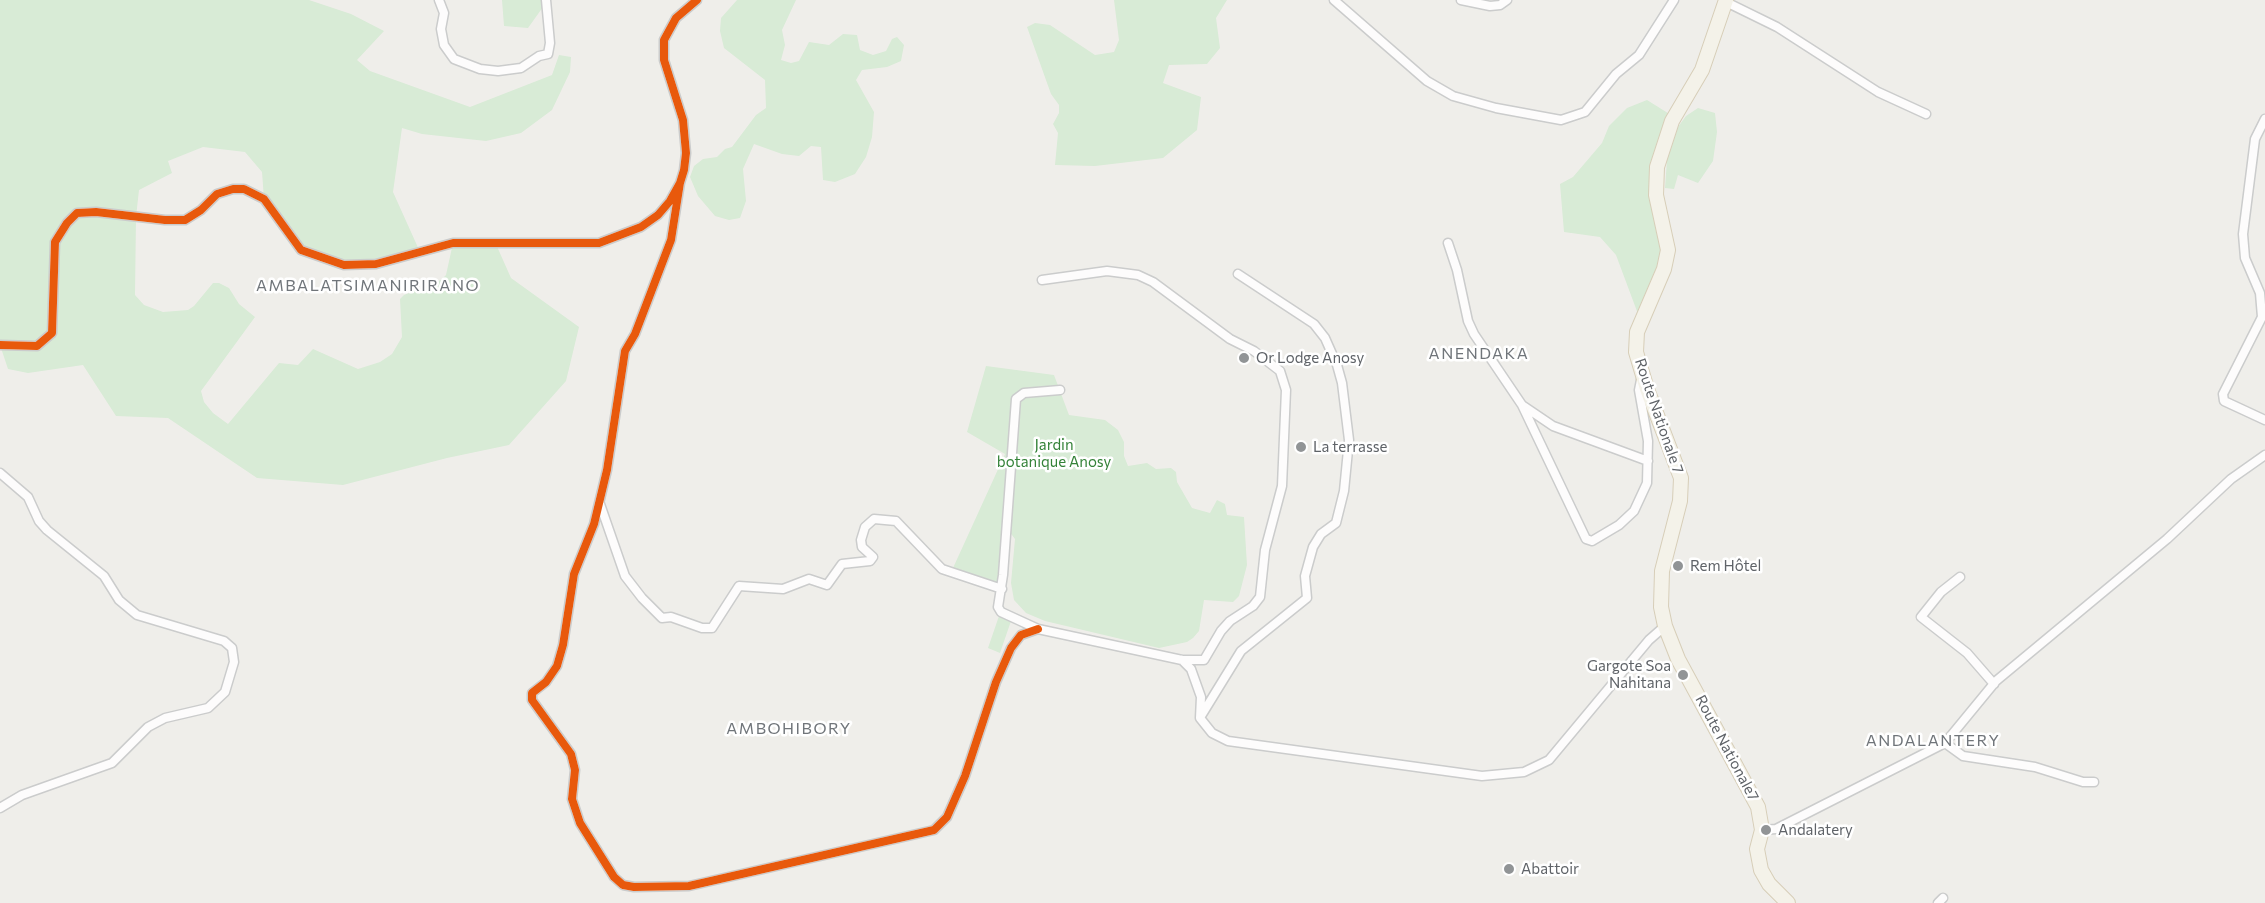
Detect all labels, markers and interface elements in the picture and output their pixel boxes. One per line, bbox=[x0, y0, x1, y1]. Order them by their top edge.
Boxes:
district label: AMBALATSIMANIRIRANO bbox=[256, 276, 480, 296]
district label: ANENDAKA bbox=[1429, 344, 1529, 364]
place label: Or Lodge Anosy bbox=[1256, 349, 1364, 367]
marker: Or Lodge Anosy bbox=[1237, 351, 1251, 365]
street label: Route Nationale 7 bbox=[1631, 356, 1687, 476]
park label: Jardin botanique Anosy bbox=[997, 436, 1111, 471]
place label: La terrasse bbox=[1313, 438, 1387, 456]
marker: La terrasse bbox=[1294, 440, 1308, 454]
place label: Rem Hôtel bbox=[1690, 557, 1761, 575]
marker: Rem Hôtel bbox=[1671, 559, 1685, 573]
place label: Gargote Soa Nahitana bbox=[1587, 657, 1671, 692]
marker: Gargote Soa Nahitana bbox=[1676, 668, 1690, 682]
street label: Route Nationale7 bbox=[1691, 692, 1763, 804]
district label: AMBOHIBORY bbox=[726, 719, 852, 739]
district label: ANDALANTERY bbox=[1866, 731, 2000, 751]
place label: Andalatery bbox=[1778, 821, 1853, 839]
marker: Andalatery bbox=[1759, 823, 1773, 837]
place label: Abattoir bbox=[1521, 860, 1579, 878]
marker: Abattoir bbox=[1502, 862, 1516, 876]

